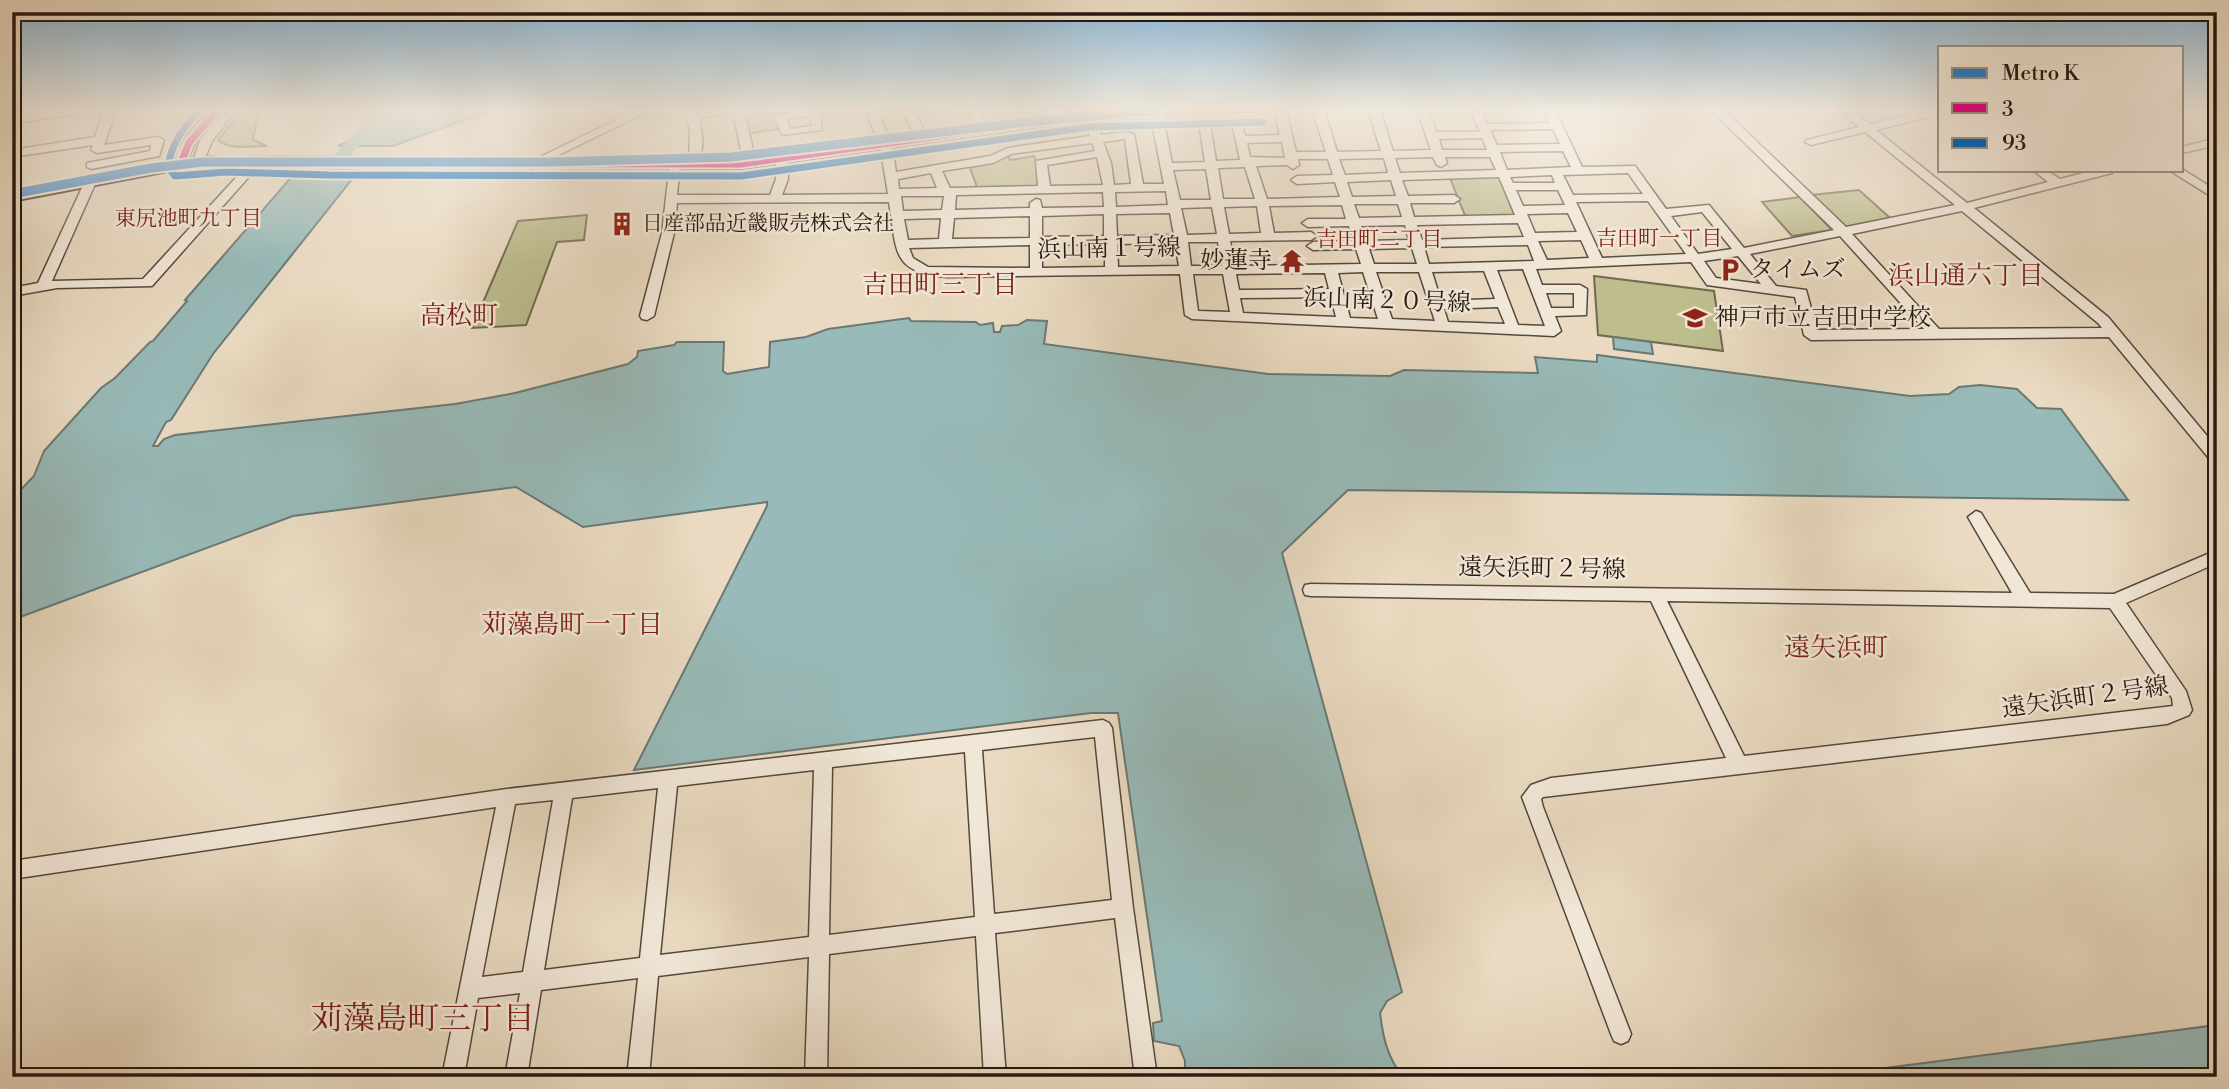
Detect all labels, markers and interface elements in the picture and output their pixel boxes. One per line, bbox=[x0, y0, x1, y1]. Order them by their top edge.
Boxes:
legend bbox=[1938, 46, 2184, 172]
text: Metro K bbox=[2002, 61, 2081, 87]
text: 3 bbox=[2002, 97, 2014, 123]
text: 93 bbox=[2002, 131, 2026, 157]
district label: 東尻池町九丁目 bbox=[115, 206, 262, 232]
building icon: 日産部品近畿販売株式会社 bbox=[608, 210, 636, 238]
place label: 日産部品近畿販売株式会社 bbox=[642, 211, 894, 237]
district label: 吉田町一丁目 bbox=[1596, 226, 1722, 252]
district label: 吉田町二丁目 bbox=[1316, 227, 1442, 253]
street label: 浜山南１号線 bbox=[1037, 233, 1181, 265]
place label: 妙蓮寺 bbox=[1200, 246, 1272, 276]
temple icon: 妙蓮寺 bbox=[1278, 247, 1306, 275]
place label: タイムズ bbox=[1750, 255, 1846, 285]
parking icon: タイムズ bbox=[1716, 256, 1744, 284]
district label: 浜山通六丁目 bbox=[1888, 260, 2044, 292]
district label: 吉田町三丁目 bbox=[862, 269, 1018, 301]
street label: 浜山南２０号線 bbox=[1303, 283, 1471, 319]
district label: 高松町 bbox=[420, 300, 498, 332]
place label: 神戸市立吉田中学校 bbox=[1715, 303, 1931, 333]
school or university icon: 神戸市立吉田中学校 bbox=[1681, 304, 1709, 332]
street label: 遠矢浜町２号線 bbox=[1458, 553, 1626, 585]
district label: 苅藻島町一丁目 bbox=[481, 609, 663, 641]
district label: 遠矢浜町 bbox=[1784, 632, 1888, 664]
street label: 遠矢浜町２号線 bbox=[2000, 671, 2170, 725]
district label: 苅藻島町三丁目 bbox=[311, 999, 535, 1039]

